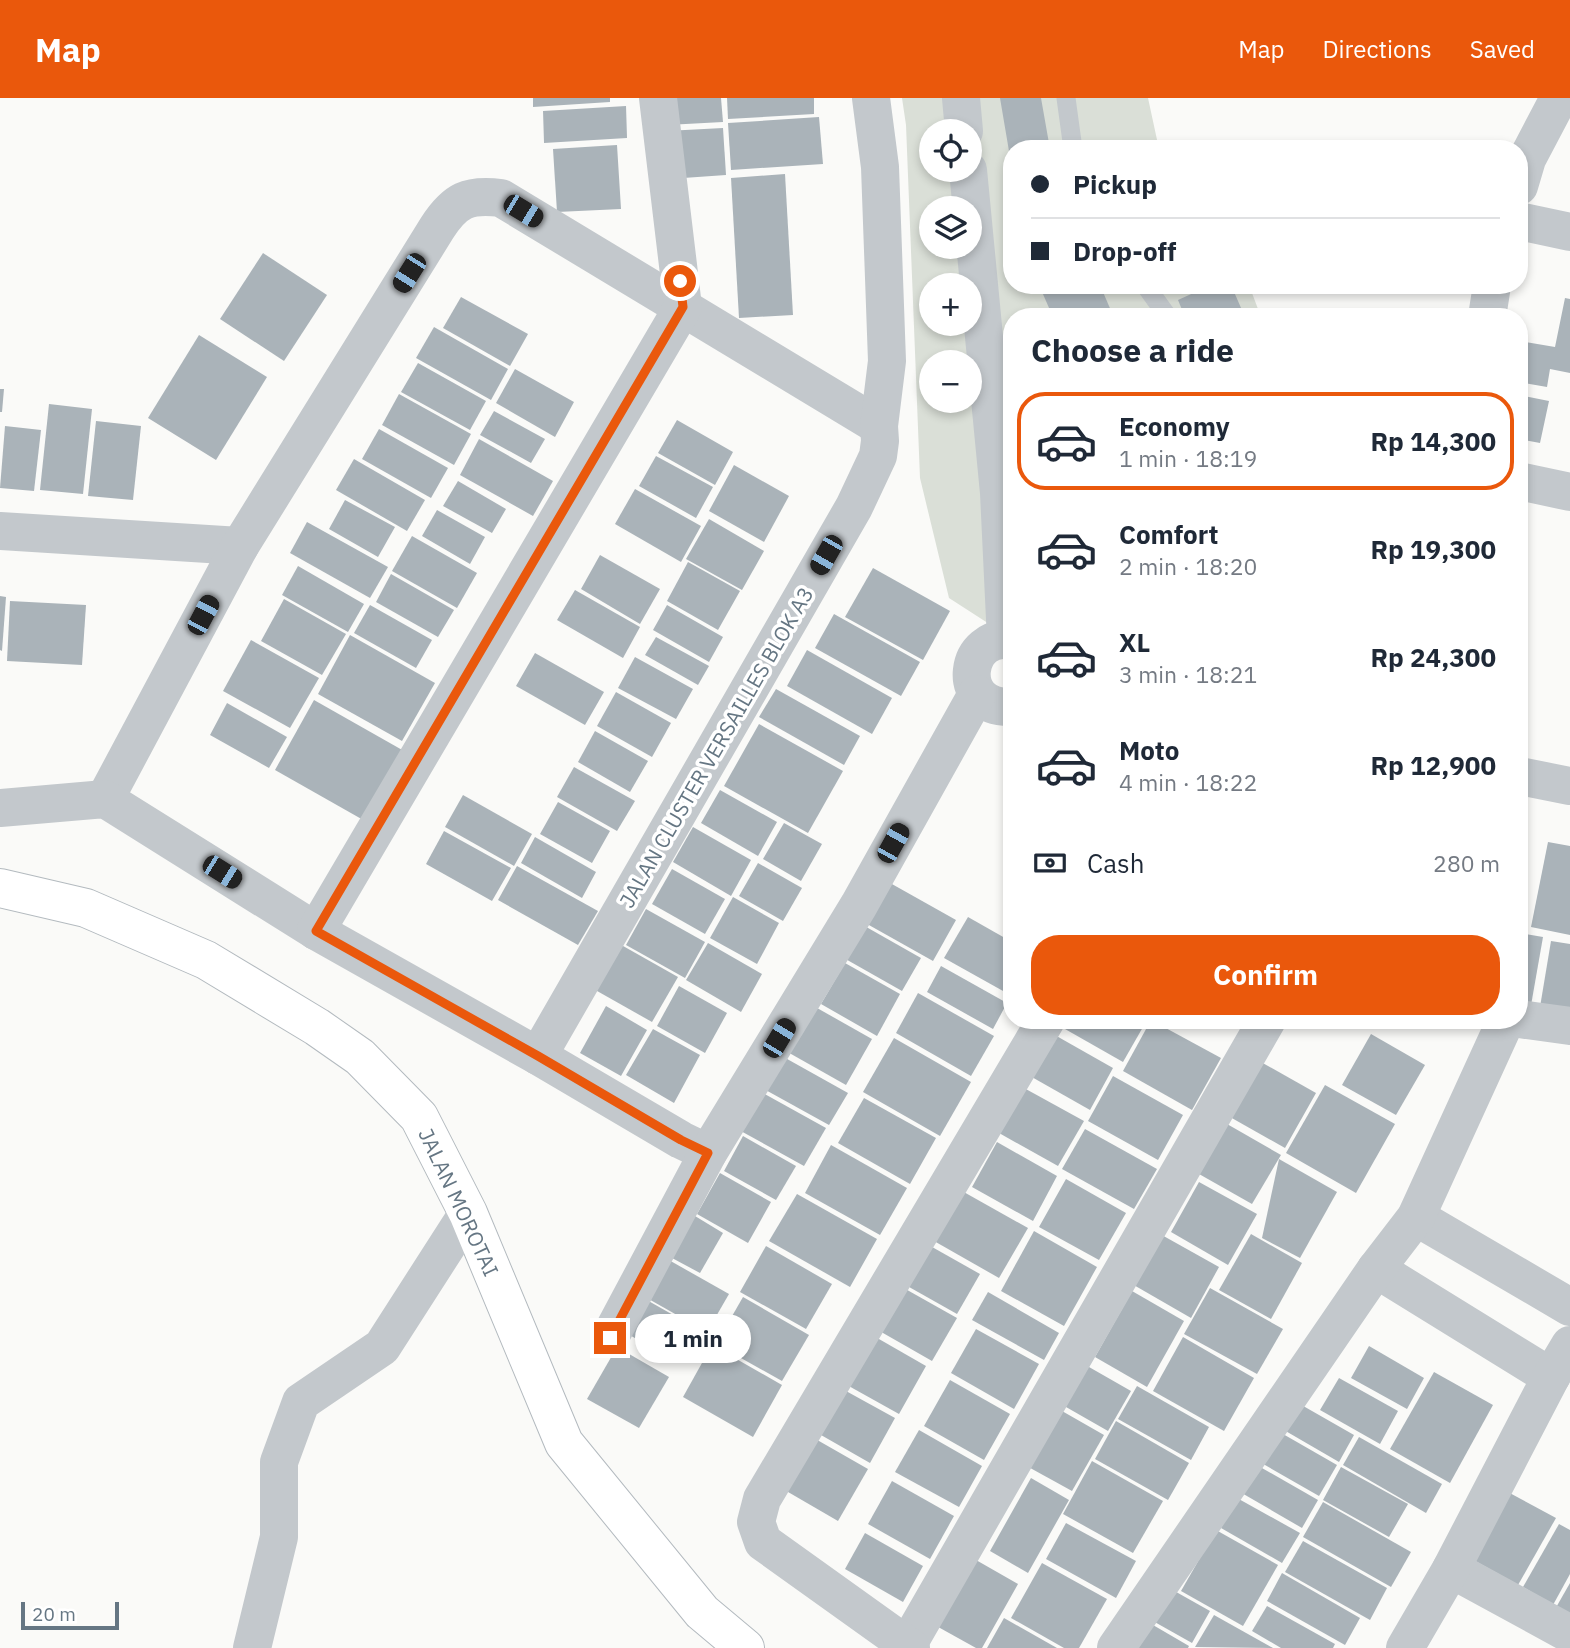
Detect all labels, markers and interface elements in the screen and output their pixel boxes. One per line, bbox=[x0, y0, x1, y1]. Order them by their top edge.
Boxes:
text: Map bbox=[35, 28, 101, 71]
text: Map bbox=[1238, 33, 1284, 65]
text: Directions bbox=[1322, 33, 1432, 65]
text: Saved bbox=[1470, 33, 1535, 65]
map controls bbox=[919, 119, 982, 413]
button: locate bbox=[919, 119, 982, 182]
text: Pickup bbox=[1073, 167, 1157, 201]
car bbox=[500, 191, 547, 231]
button: layers bbox=[919, 196, 982, 259]
text: Drop-off bbox=[1073, 234, 1176, 268]
car bbox=[389, 250, 430, 296]
route start bbox=[664, 265, 696, 297]
button: + bbox=[919, 273, 982, 336]
text: Choose a ride bbox=[1031, 329, 1234, 371]
button: − bbox=[919, 350, 982, 413]
text: Economy bbox=[1119, 409, 1230, 443]
icon: car bbox=[1035, 410, 1098, 473]
text: Rp 14,300 bbox=[1370, 424, 1496, 458]
text: 1 min · 18:19 bbox=[1119, 443, 1257, 473]
text: Comfort bbox=[1119, 517, 1218, 551]
icon: car bbox=[1035, 518, 1098, 581]
car bbox=[807, 532, 846, 578]
text: Rp 19,300 bbox=[1370, 532, 1496, 566]
text: 2 min · 18:20 bbox=[1119, 551, 1257, 581]
street label: JALAN CLUSTER VERSAILLES BLOK A3 bbox=[612, 582, 820, 912]
car bbox=[184, 592, 223, 638]
text: XL bbox=[1119, 625, 1150, 659]
icon: car bbox=[1035, 626, 1098, 689]
text: Rp 24,300 bbox=[1370, 640, 1496, 674]
text: 3 min · 18:21 bbox=[1119, 659, 1257, 689]
text: Moto bbox=[1119, 733, 1179, 767]
icon: car bbox=[1035, 734, 1098, 797]
text: Rp 12,900 bbox=[1370, 748, 1496, 782]
text: 4 min · 18:22 bbox=[1119, 767, 1257, 797]
car bbox=[874, 820, 913, 866]
icon: cash bbox=[1031, 844, 1069, 882]
text: Cash bbox=[1087, 846, 1144, 880]
text: 280 m bbox=[1433, 848, 1500, 878]
car bbox=[199, 852, 246, 892]
button: Confirm bbox=[1031, 935, 1500, 1015]
car bbox=[760, 1015, 799, 1061]
street label: JALAN MOROTAI bbox=[412, 1123, 506, 1281]
callout: 1 min bbox=[634, 1314, 750, 1362]
route end bbox=[594, 1322, 626, 1354]
text: 1 min bbox=[663, 1323, 723, 1353]
scale bar bbox=[21, 1599, 119, 1631]
text: 20 m bbox=[32, 1602, 76, 1626]

